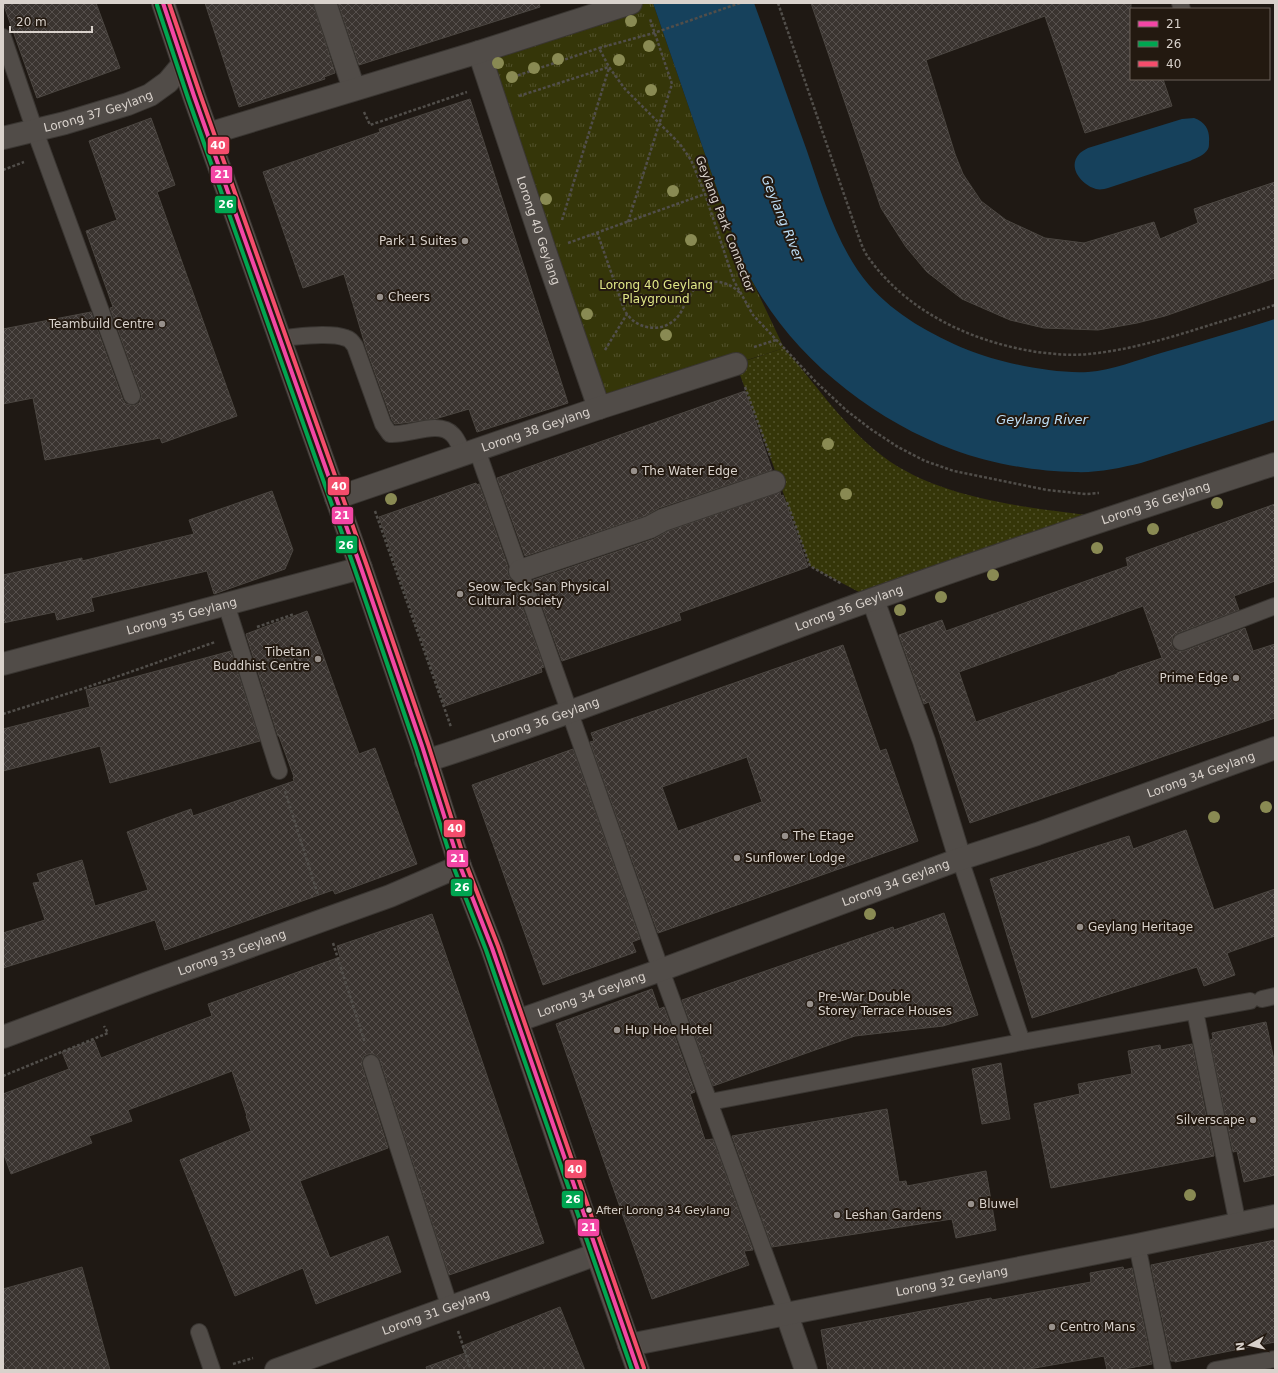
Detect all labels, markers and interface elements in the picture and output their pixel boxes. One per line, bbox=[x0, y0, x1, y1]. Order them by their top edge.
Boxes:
scale bar bbox=[10, 8, 92, 34]
legend bbox=[1130, 8, 1270, 80]
text: 20 m bbox=[16, 15, 47, 29]
text: 21 bbox=[1166, 17, 1181, 31]
text: 26 bbox=[1166, 37, 1181, 51]
text: 40 bbox=[1166, 57, 1181, 71]
street label: Lorong 37 Geylang bbox=[42, 88, 155, 135]
line badge: 40 bbox=[207, 136, 230, 155]
text: 40 bbox=[210, 139, 226, 152]
street label: Geylang Park Connector bbox=[692, 154, 758, 294]
line badge: 21 bbox=[210, 165, 233, 184]
text: 21 bbox=[214, 168, 230, 181]
water label: Geylang River bbox=[758, 173, 807, 265]
street label: Lorong 40 Geylang bbox=[514, 174, 563, 287]
line badge: 26 bbox=[214, 195, 237, 214]
text: 26 bbox=[218, 198, 234, 211]
place label: Park 1 Suites bbox=[379, 234, 457, 248]
marker: Park 1 Suites bbox=[460, 236, 470, 246]
park label: Lorong 40 Geylang Playground bbox=[599, 278, 713, 306]
place label: Cheers bbox=[388, 290, 430, 304]
marker: Cheers bbox=[375, 292, 385, 302]
place label: Teambuild Centre bbox=[48, 317, 154, 331]
marker: Teambuild Centre bbox=[157, 319, 167, 329]
street label: Lorong 38 Geylang bbox=[480, 405, 592, 455]
water label: Geylang River bbox=[996, 412, 1089, 427]
place label: The Water Edge bbox=[641, 464, 738, 478]
marker: The Water Edge bbox=[629, 466, 639, 476]
line badge: 40 bbox=[327, 476, 350, 496]
street label: Lorong 36 Geylang bbox=[1099, 479, 1212, 527]
text: 40 bbox=[331, 480, 347, 493]
line badge: 21 bbox=[331, 506, 354, 525]
text: 21 bbox=[334, 509, 350, 522]
line badge: 26 bbox=[335, 535, 358, 554]
text: 26 bbox=[338, 539, 354, 552]
place label: Seow Teck San Physical Cultural Society bbox=[468, 580, 609, 608]
street label: Lorong 36 Geylang bbox=[793, 582, 905, 634]
marker: Seow Teck San Physical Cultural Society bbox=[455, 589, 465, 599]
street label: Lorong 35 Geylang bbox=[125, 595, 238, 638]
place label: Tibetan Buddhist Centre bbox=[213, 645, 310, 673]
marker: Tibetan Buddhist Centre bbox=[313, 654, 323, 664]
place label: Prime Edge bbox=[1160, 671, 1228, 685]
marker: Prime Edge bbox=[1231, 673, 1241, 683]
street label: Lorong 36 Geylang bbox=[489, 695, 601, 746]
street label: Lorong 34 Geylang bbox=[1145, 749, 1257, 801]
line badge: 40 bbox=[443, 819, 466, 838]
text: 40 bbox=[447, 822, 463, 835]
place label: The Etage bbox=[792, 829, 854, 843]
marker: The Etage bbox=[780, 831, 790, 841]
line badge: 21 bbox=[446, 849, 469, 868]
place label: Sunflower Lodge bbox=[745, 851, 845, 865]
text: 21 bbox=[450, 852, 466, 865]
marker: Sunflower Lodge bbox=[732, 853, 742, 863]
street label: Lorong 34 Geylang bbox=[840, 857, 951, 909]
line badge: 26 bbox=[450, 878, 473, 897]
text: 26 bbox=[454, 881, 470, 894]
place label: Geylang Heritage bbox=[1088, 920, 1193, 934]
marker: Geylang Heritage bbox=[1075, 922, 1085, 932]
street label: Lorong 33 Geylang bbox=[176, 927, 288, 979]
street label: Lorong 34 Geylang bbox=[536, 969, 647, 1020]
place label: Pre-War Double Storey Terrace Houses bbox=[818, 990, 952, 1018]
marker: Pre-War Double Storey Terrace Houses bbox=[805, 999, 815, 1009]
place label: Hup Hoe Hotel bbox=[625, 1023, 712, 1037]
marker: Hup Hoe Hotel bbox=[612, 1025, 622, 1035]
place label: Silverscape bbox=[1176, 1113, 1245, 1127]
marker: Silverscape bbox=[1248, 1115, 1258, 1125]
line badge: 40 bbox=[564, 1159, 587, 1179]
text: 40 bbox=[567, 1163, 583, 1176]
line badge: 26 bbox=[561, 1190, 584, 1209]
text: 26 bbox=[565, 1193, 581, 1206]
place label: Bluwel bbox=[979, 1197, 1019, 1211]
marker: Bluwel bbox=[966, 1199, 976, 1209]
place label: After Lorong 34 Geylang bbox=[596, 1204, 730, 1217]
marker: After Lorong 34 Geylang bbox=[584, 1205, 594, 1215]
place label: Leshan Gardens bbox=[845, 1208, 942, 1222]
marker: Leshan Gardens bbox=[832, 1210, 842, 1220]
line badge: 21 bbox=[577, 1218, 600, 1237]
text: 21 bbox=[581, 1221, 597, 1234]
street label: Lorong 32 Geylang bbox=[895, 1264, 1009, 1299]
street label: Lorong 31 Geylang bbox=[380, 1286, 492, 1338]
place label: Centro Mans bbox=[1060, 1320, 1135, 1334]
marker: Centro Mans bbox=[1047, 1322, 1057, 1332]
north arrow bbox=[1230, 1325, 1270, 1365]
text: N bbox=[1234, 1341, 1248, 1352]

